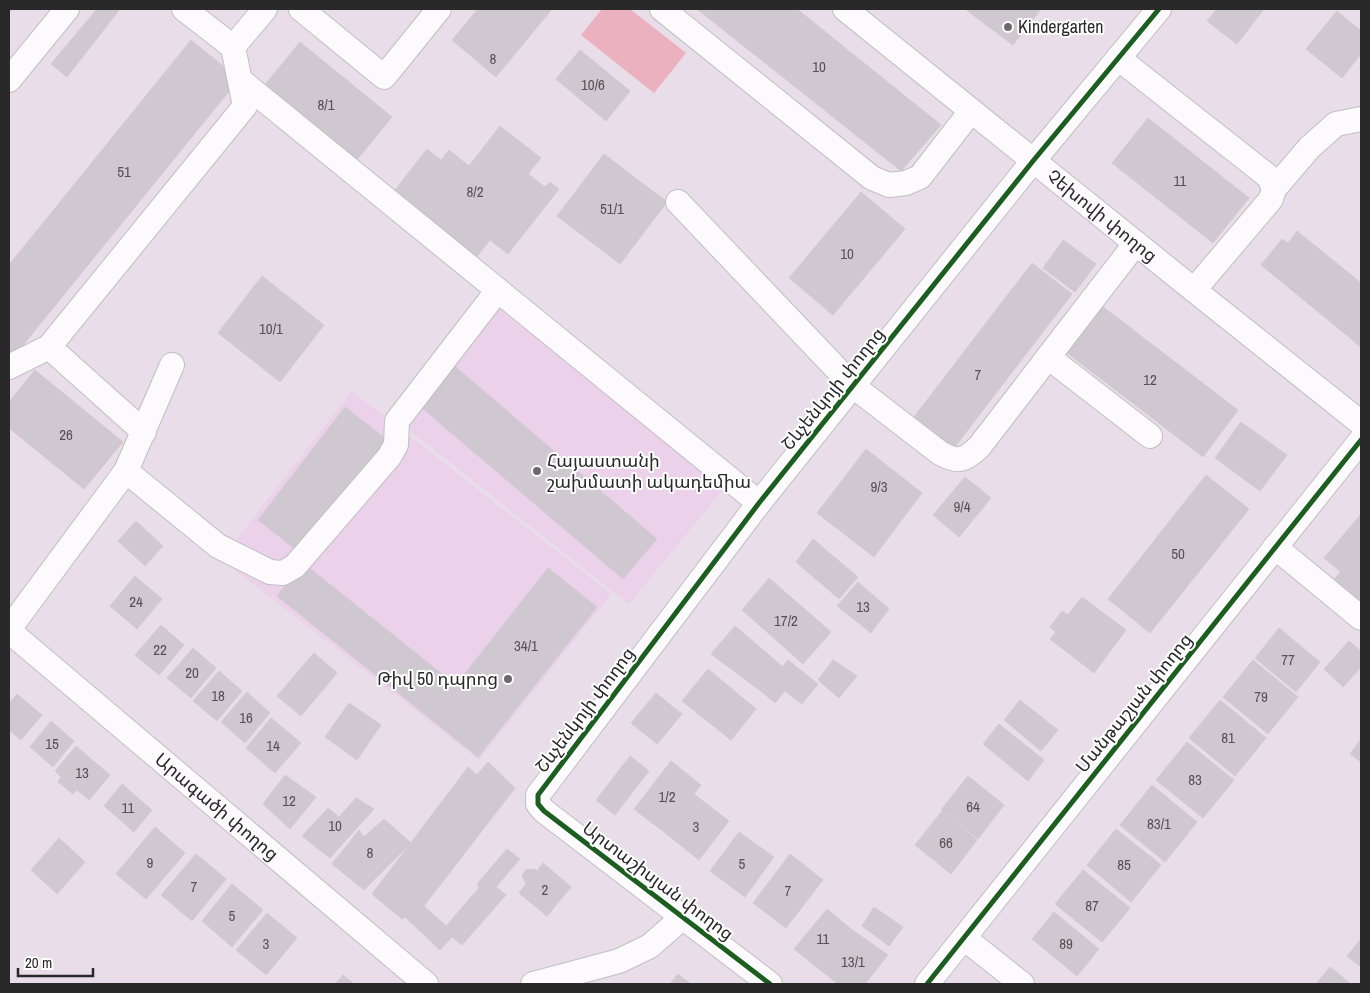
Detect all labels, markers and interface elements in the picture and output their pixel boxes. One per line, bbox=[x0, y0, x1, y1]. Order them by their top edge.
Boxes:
place label: Kindergarten bbox=[1018, 14, 1103, 39]
marker: Kindergarten bbox=[1002, 21, 1014, 33]
house number: 8 bbox=[490, 48, 497, 69]
house number: 10 bbox=[812, 56, 826, 77]
house number: 10/6 bbox=[581, 74, 605, 95]
house number: 8/1 bbox=[317, 94, 335, 115]
house number: 51 bbox=[117, 161, 131, 182]
street label: Չեխովի փողոց bbox=[1042, 164, 1163, 268]
house number: 11 bbox=[1174, 170, 1187, 191]
house number: 8/2 bbox=[466, 181, 484, 202]
house number: 51/1 bbox=[600, 198, 624, 219]
house number: 10 bbox=[840, 243, 854, 264]
house number: 10/1 bbox=[259, 318, 283, 339]
street label: Շևչենկոյի փողոց bbox=[775, 322, 890, 455]
house number: 7 bbox=[975, 364, 982, 385]
house number: 12 bbox=[1143, 369, 1157, 390]
house number: 26 bbox=[59, 424, 73, 445]
place label: Հայաստանի շախմատի ակադեմիա bbox=[547, 448, 751, 494]
marker: Հայաստանի շախմատի ակադեմիա bbox=[531, 465, 543, 477]
house number: 9/3 bbox=[870, 476, 888, 497]
house number: 9/4 bbox=[953, 496, 971, 517]
house number: 50 bbox=[1171, 543, 1185, 564]
house number: 24 bbox=[129, 591, 143, 612]
house number: 13 bbox=[856, 596, 870, 617]
house number: 17/2 bbox=[774, 610, 798, 631]
street label: Մանթաշյան փողոց bbox=[1069, 628, 1198, 778]
house number: 34/1 bbox=[514, 635, 538, 656]
house number: 22 bbox=[153, 639, 167, 660]
street label: Շևչենկոյի փողոց bbox=[529, 642, 640, 778]
house number: 77 bbox=[1281, 649, 1295, 670]
house number: 20 bbox=[185, 662, 199, 683]
place label: Թիվ 50 դպրոց bbox=[377, 666, 498, 691]
marker: Թիվ 50 դպրոց bbox=[502, 673, 514, 685]
house number: 18 bbox=[211, 685, 225, 706]
house number: 79 bbox=[1254, 686, 1268, 707]
house number: 16 bbox=[239, 707, 253, 728]
house number: 81 bbox=[1221, 727, 1235, 748]
house number: 15 bbox=[45, 733, 59, 754]
house number: 14 bbox=[266, 735, 280, 756]
street label: Արագածի փողոց bbox=[150, 747, 284, 866]
house number: 13 bbox=[75, 762, 89, 783]
house number: 83 bbox=[1188, 769, 1202, 790]
house number: 1/2 bbox=[658, 786, 676, 807]
house number: 12 bbox=[282, 790, 296, 811]
house number: 64 bbox=[966, 796, 980, 817]
house number: 11 bbox=[122, 797, 135, 818]
house number: 83/1 bbox=[1147, 813, 1171, 834]
house number: 10 bbox=[328, 815, 342, 836]
street label: Արտաշիսյան փողոց bbox=[577, 815, 739, 946]
house number: 3 bbox=[693, 816, 700, 837]
house number: 66 bbox=[939, 832, 953, 853]
house number: 8 bbox=[367, 842, 374, 863]
house number: 9 bbox=[147, 852, 154, 873]
house number: 5 bbox=[739, 853, 746, 874]
house number: 85 bbox=[1117, 854, 1131, 875]
house number: 7 bbox=[191, 876, 198, 897]
house number: 2 bbox=[542, 879, 549, 900]
house number: 7 bbox=[785, 880, 792, 901]
house number: 87 bbox=[1085, 895, 1099, 916]
house number: 5 bbox=[229, 905, 236, 926]
house number: 11 bbox=[817, 928, 830, 949]
house number: 3 bbox=[263, 933, 270, 954]
house number: 89 bbox=[1059, 933, 1073, 954]
scale bar bbox=[18, 946, 92, 978]
house number: 13/1 bbox=[841, 951, 865, 972]
text: 20 m bbox=[25, 952, 52, 973]

